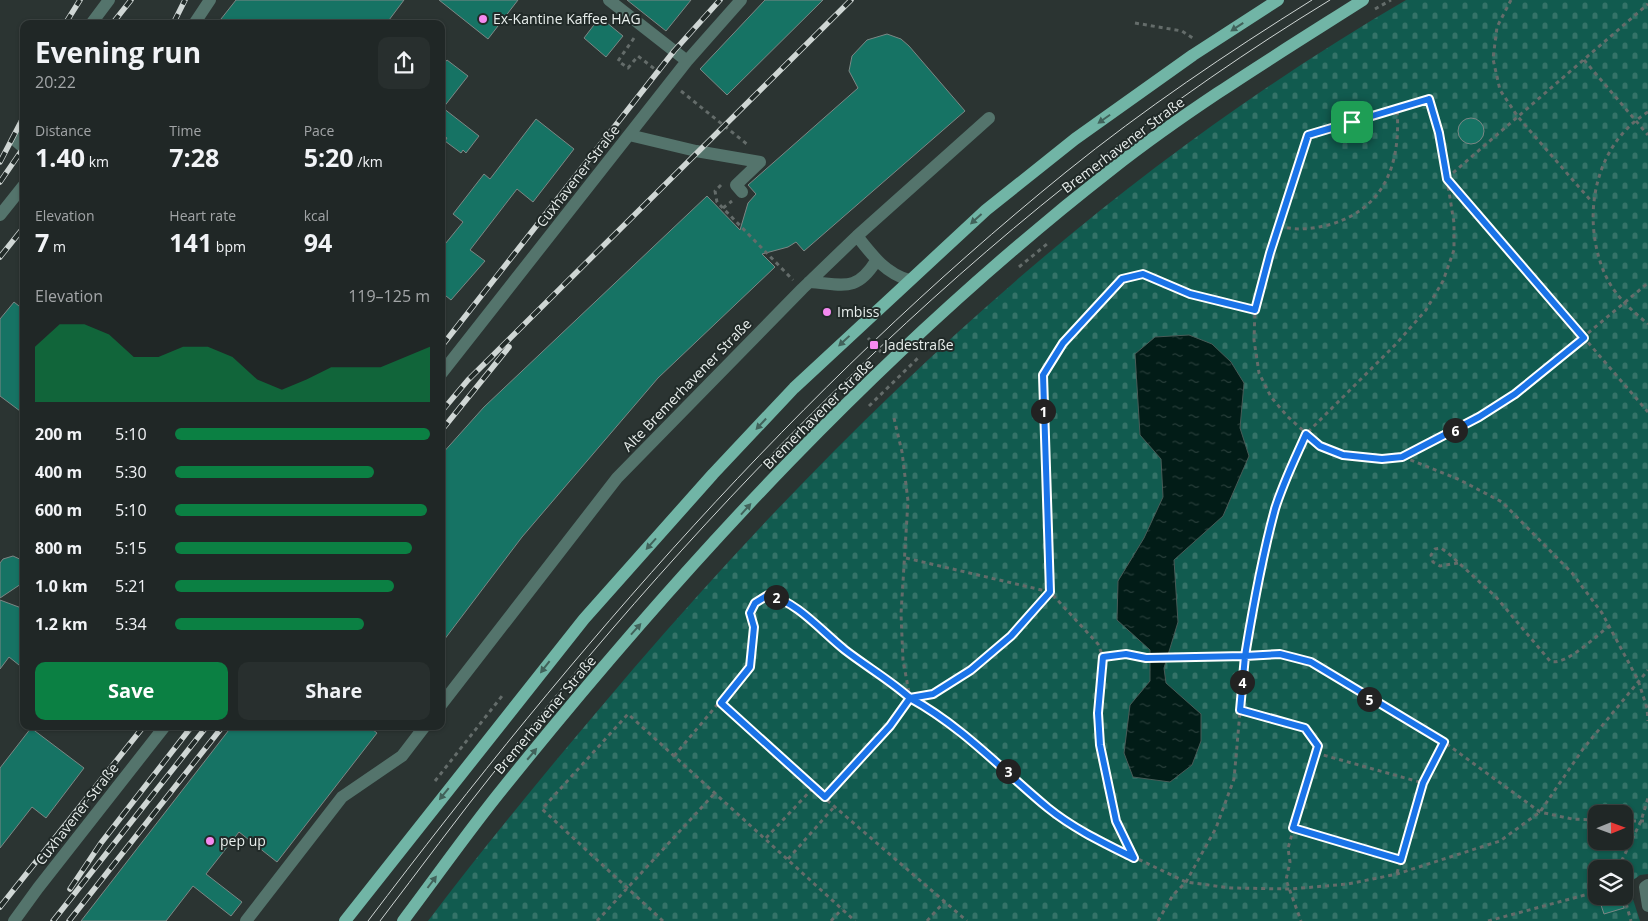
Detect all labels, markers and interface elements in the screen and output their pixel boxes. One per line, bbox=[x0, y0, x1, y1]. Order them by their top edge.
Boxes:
place label: Ex-Kantine Kaffee HAG bbox=[493, 9, 641, 28]
marker: Ex-Kantine Kaffee HAG bbox=[477, 13, 489, 25]
one-way arrow bbox=[1231, 22, 1244, 31]
text: Evening run bbox=[35, 33, 201, 71]
button: share bbox=[378, 37, 430, 89]
text: 20:22 bbox=[35, 71, 76, 93]
street label: Bremerhavener Straße bbox=[1058, 92, 1188, 197]
pin bbox=[1331, 101, 1373, 143]
icon: arrive bbox=[1338, 108, 1366, 136]
one-way arrow bbox=[1097, 114, 1110, 124]
text: Distance bbox=[35, 121, 91, 140]
text: Time bbox=[169, 121, 201, 140]
text: Pace bbox=[304, 121, 334, 140]
street label: Cuxhavener Straße bbox=[532, 121, 623, 231]
text: 1.40 bbox=[35, 140, 85, 174]
text: 7:28 bbox=[169, 140, 219, 174]
text: 5:20 bbox=[304, 140, 354, 174]
text: km bbox=[85, 152, 109, 171]
text: /km bbox=[354, 152, 383, 171]
text: Elevation bbox=[35, 206, 94, 225]
text: Heart rate bbox=[169, 206, 236, 225]
text: kcal bbox=[304, 206, 329, 225]
one-way arrow bbox=[970, 214, 983, 225]
text: 7 bbox=[35, 225, 49, 259]
text: 141 bbox=[169, 225, 212, 259]
text: 94 bbox=[304, 225, 332, 259]
text: m bbox=[49, 237, 66, 256]
text: bpm bbox=[212, 237, 246, 256]
text: Elevation bbox=[35, 285, 103, 307]
text: 119–125 m bbox=[348, 285, 430, 307]
place label: Imbiss bbox=[837, 302, 880, 321]
marker: Imbiss bbox=[821, 306, 833, 318]
street label: Alte Bremerhavener Straße bbox=[618, 314, 755, 455]
one-way arrow bbox=[838, 335, 850, 347]
place label: Jadestraße bbox=[882, 335, 954, 354]
marker: Jadestraße bbox=[868, 339, 880, 351]
street label: Bremerhavener Straße bbox=[758, 354, 877, 473]
pin: 1 bbox=[1030, 398, 1056, 424]
text: 1 bbox=[1039, 402, 1048, 421]
one-way arrow bbox=[755, 417, 767, 429]
pin: 6 bbox=[1442, 418, 1468, 442]
text: 6 bbox=[1451, 421, 1460, 440]
text: 200 m bbox=[35, 423, 82, 445]
text: 5:10 bbox=[115, 423, 147, 445]
text: 400 m bbox=[35, 461, 82, 483]
text: 5:30 bbox=[115, 461, 147, 483]
text: 600 m bbox=[35, 499, 82, 521]
text: 5:10 bbox=[115, 499, 147, 521]
one-way arrow bbox=[740, 504, 752, 516]
text: 800 m bbox=[35, 537, 82, 559]
text: 5:15 bbox=[115, 537, 147, 559]
one-way arrow bbox=[645, 537, 657, 549]
text: 1.0 km bbox=[35, 575, 88, 597]
text: 5:21 bbox=[115, 575, 147, 597]
pin: 2 bbox=[764, 584, 788, 610]
text: 2 bbox=[772, 588, 781, 607]
text: 1.2 km bbox=[35, 613, 88, 635]
text: 5:34 bbox=[115, 613, 147, 635]
one-way arrow bbox=[630, 624, 642, 636]
street label: Bremerhavener Straße bbox=[489, 651, 600, 778]
one-way arrow bbox=[540, 660, 551, 673]
button: Save bbox=[35, 662, 228, 720]
button: Share bbox=[238, 662, 430, 720]
pin: 4 bbox=[1230, 670, 1254, 694]
text: 4 bbox=[1238, 673, 1247, 692]
pin: 5 bbox=[1356, 686, 1382, 712]
text: 5 bbox=[1365, 690, 1374, 709]
one-way arrow bbox=[526, 747, 537, 760]
pin: 3 bbox=[996, 758, 1020, 784]
street label: Cuxhavener Straße bbox=[31, 759, 122, 869]
text: 3 bbox=[1004, 762, 1013, 781]
one-way arrow bbox=[439, 788, 450, 801]
north arrow bbox=[1588, 805, 1632, 850]
map controls bbox=[1588, 805, 1633, 905]
place label: pep up bbox=[220, 831, 266, 850]
marker: pep up bbox=[204, 835, 216, 847]
button: layers bbox=[1588, 860, 1633, 905]
one-way arrow bbox=[427, 875, 437, 889]

